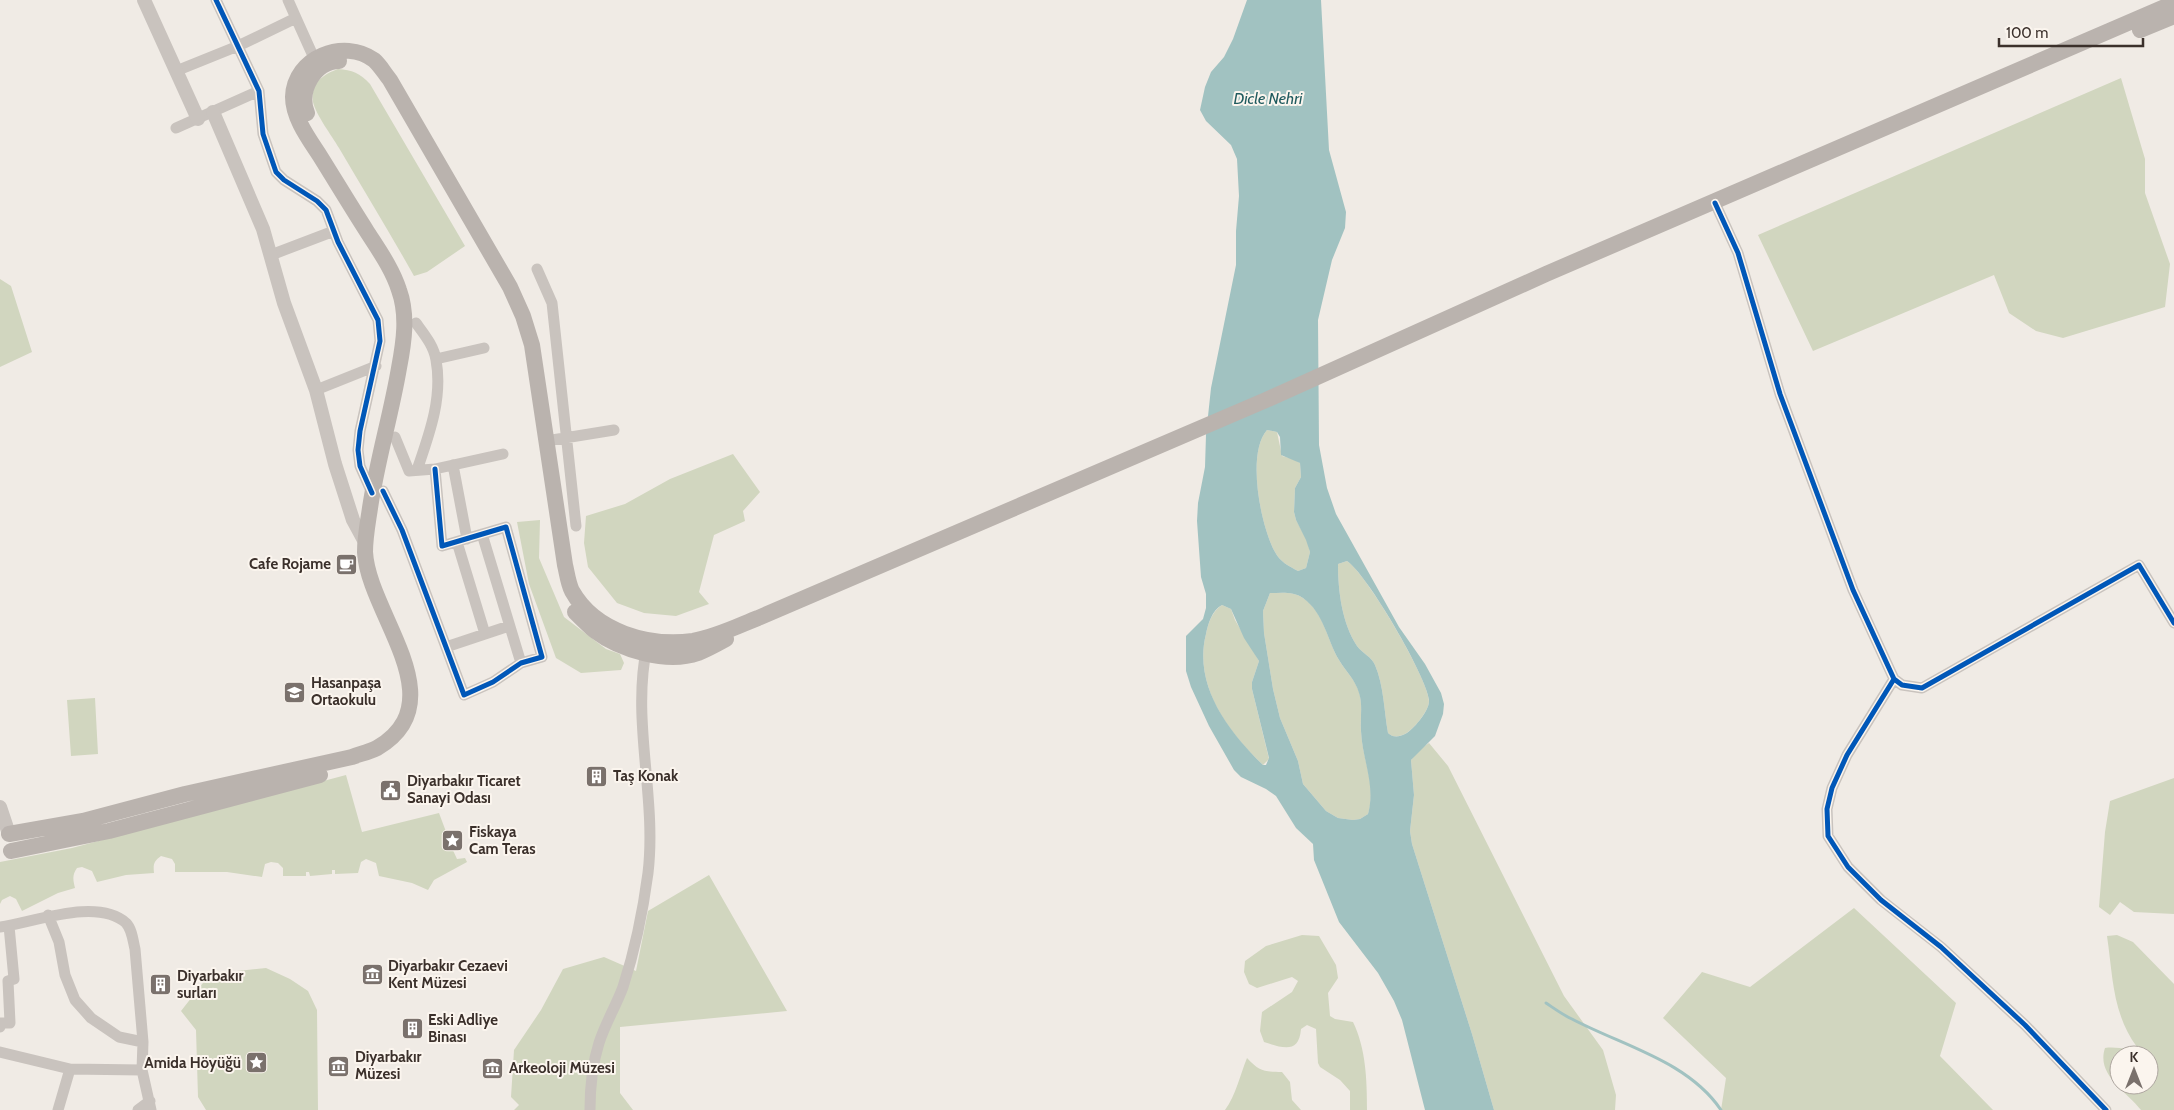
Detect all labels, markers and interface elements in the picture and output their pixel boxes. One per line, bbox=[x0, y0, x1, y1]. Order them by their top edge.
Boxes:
scale bar bbox=[1999, 15, 2143, 47]
text: 100 m bbox=[2006, 24, 2048, 42]
water label: Dicle Nehri bbox=[1233, 89, 1303, 108]
cafe icon: Cafe Rojame bbox=[335, 552, 359, 576]
place label: Cafe Rojame bbox=[249, 555, 331, 573]
place label: Hasanpaşa Ortaokulu bbox=[311, 674, 382, 709]
school or university icon: Hasanpaşa Ortaokulu bbox=[283, 680, 307, 704]
building icon: Taş Konak bbox=[585, 764, 609, 788]
place label: Taş Konak bbox=[613, 767, 679, 785]
place label: Diyarbakır Ticaret Sanayi Odası bbox=[407, 772, 521, 807]
public building icon: Diyarbakır Ticaret Sanayi Odası bbox=[379, 778, 403, 802]
place label: Fiskaya Cam Teras bbox=[469, 823, 536, 858]
place icon: Fiskaya Cam Teras bbox=[441, 829, 465, 853]
place label: Diyarbakır Cezaevi Kent Müzesi bbox=[388, 957, 508, 992]
museum icon: Diyarbakır Cezaevi Kent Müzesi bbox=[360, 963, 384, 987]
place label: Diyarbakır surları bbox=[177, 967, 244, 1002]
building icon: Diyarbakır surları bbox=[149, 973, 173, 997]
place label: Eski Adliye Binası bbox=[428, 1011, 498, 1046]
building icon: Eski Adliye Binası bbox=[400, 1017, 424, 1041]
north arrow bbox=[2109, 1045, 2159, 1095]
place label: Diyarbakır Müzesi bbox=[355, 1048, 422, 1083]
text: K bbox=[2130, 1048, 2139, 1066]
place icon: Amida Höyüğü bbox=[245, 1051, 269, 1075]
place label: Amida Höyüğü bbox=[144, 1054, 241, 1072]
museum icon: Diyarbakır Müzesi bbox=[327, 1054, 351, 1078]
museum icon: Arkeoloji Müzesi bbox=[481, 1056, 505, 1080]
place label: Arkeoloji Müzesi bbox=[509, 1059, 615, 1077]

